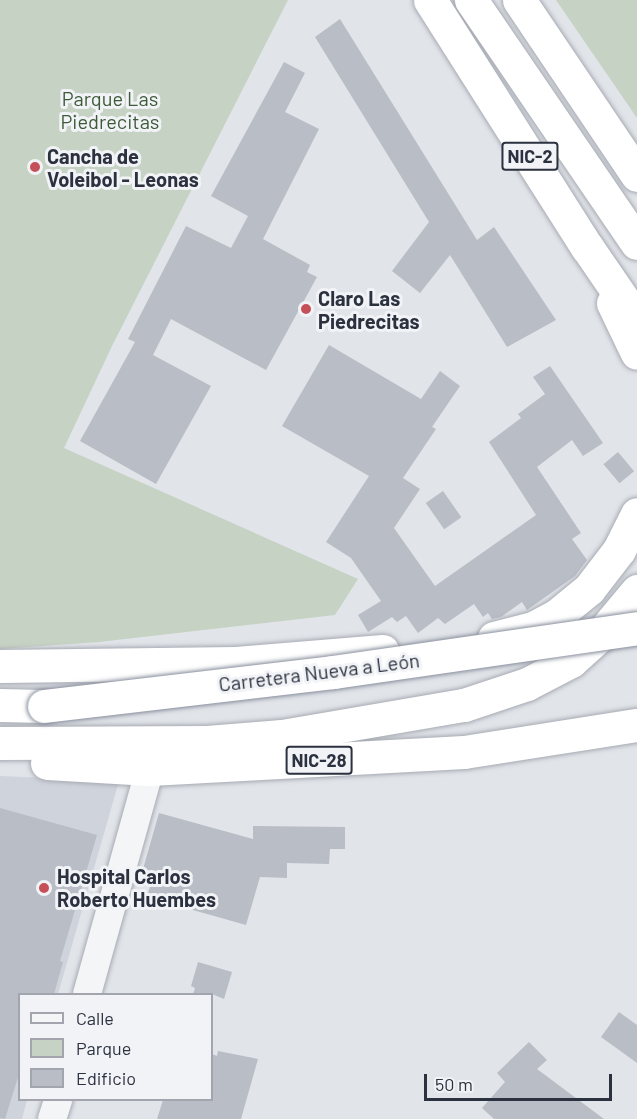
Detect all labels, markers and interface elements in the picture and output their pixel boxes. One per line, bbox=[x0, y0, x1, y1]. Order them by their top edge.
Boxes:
park label: Parque Las Piedrecitas bbox=[61, 86, 159, 133]
road number: NIC-2 bbox=[500, 141, 560, 171]
place label: Cancha de Voleibol - Leonas bbox=[47, 144, 199, 191]
marker: Cancha de Voleibol - Leonas bbox=[28, 160, 42, 174]
place label: Claro Las Piedrecitas bbox=[318, 286, 420, 333]
marker: Claro Las Piedrecitas bbox=[299, 302, 313, 316]
street label: Carretera Nueva a León bbox=[217, 648, 421, 696]
road number: NIC-28 bbox=[284, 745, 354, 775]
place label: Hospital Carlos Roberto Huembes bbox=[57, 864, 216, 911]
marker: Hospital Carlos Roberto Huembes bbox=[35, 879, 53, 897]
legend bbox=[18, 993, 213, 1101]
text: Calle bbox=[76, 1007, 114, 1029]
text: Parque bbox=[76, 1037, 131, 1059]
scale bar bbox=[427, 1062, 614, 1100]
text: Edificio bbox=[76, 1067, 136, 1089]
text: 50 m bbox=[435, 1073, 473, 1095]

